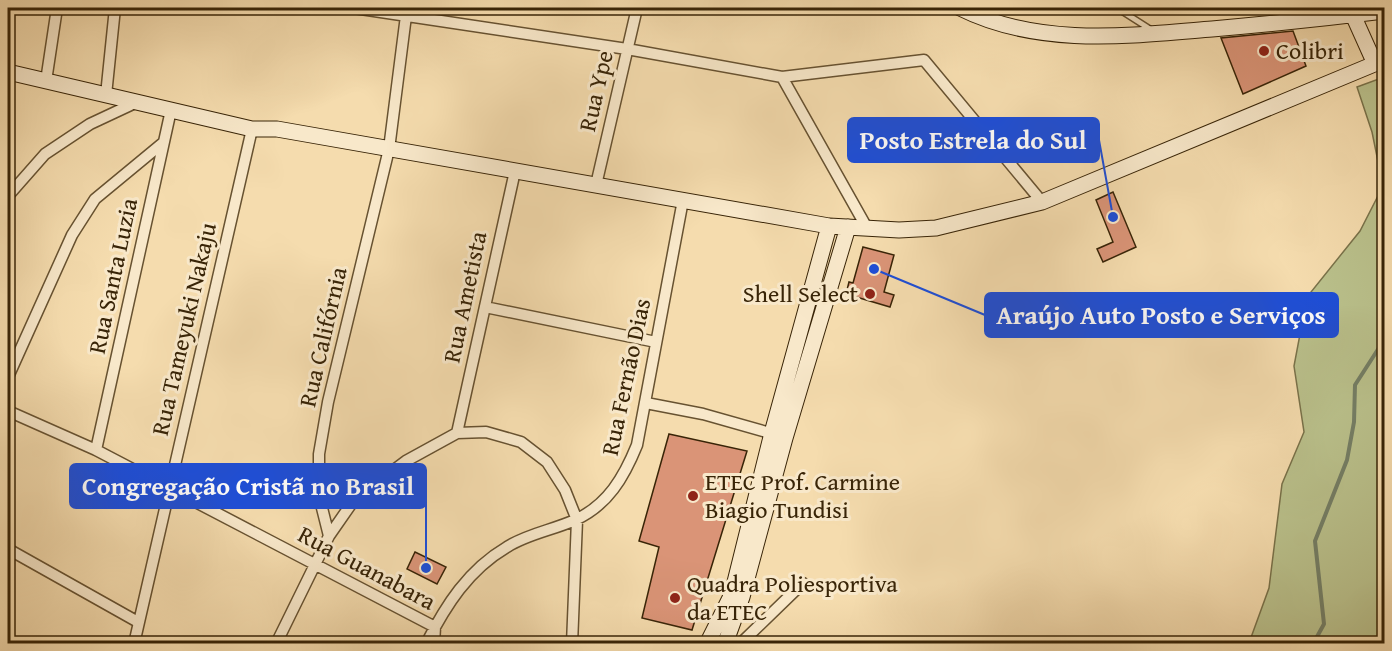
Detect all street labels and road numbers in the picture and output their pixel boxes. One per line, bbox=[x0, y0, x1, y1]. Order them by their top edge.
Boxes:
street label: Rua Ype bbox=[569, 47, 622, 135]
street label: Rua Santa Luzia bbox=[79, 194, 146, 357]
street label: Rua Tameyuki Nakaju bbox=[142, 219, 225, 439]
street label: Rua Ametista bbox=[434, 227, 496, 366]
street label: Rua Califórnia bbox=[289, 263, 356, 410]
street label: Rua Fernão Dias bbox=[592, 295, 659, 459]
street label: Rua Guanabara bbox=[292, 517, 443, 619]

